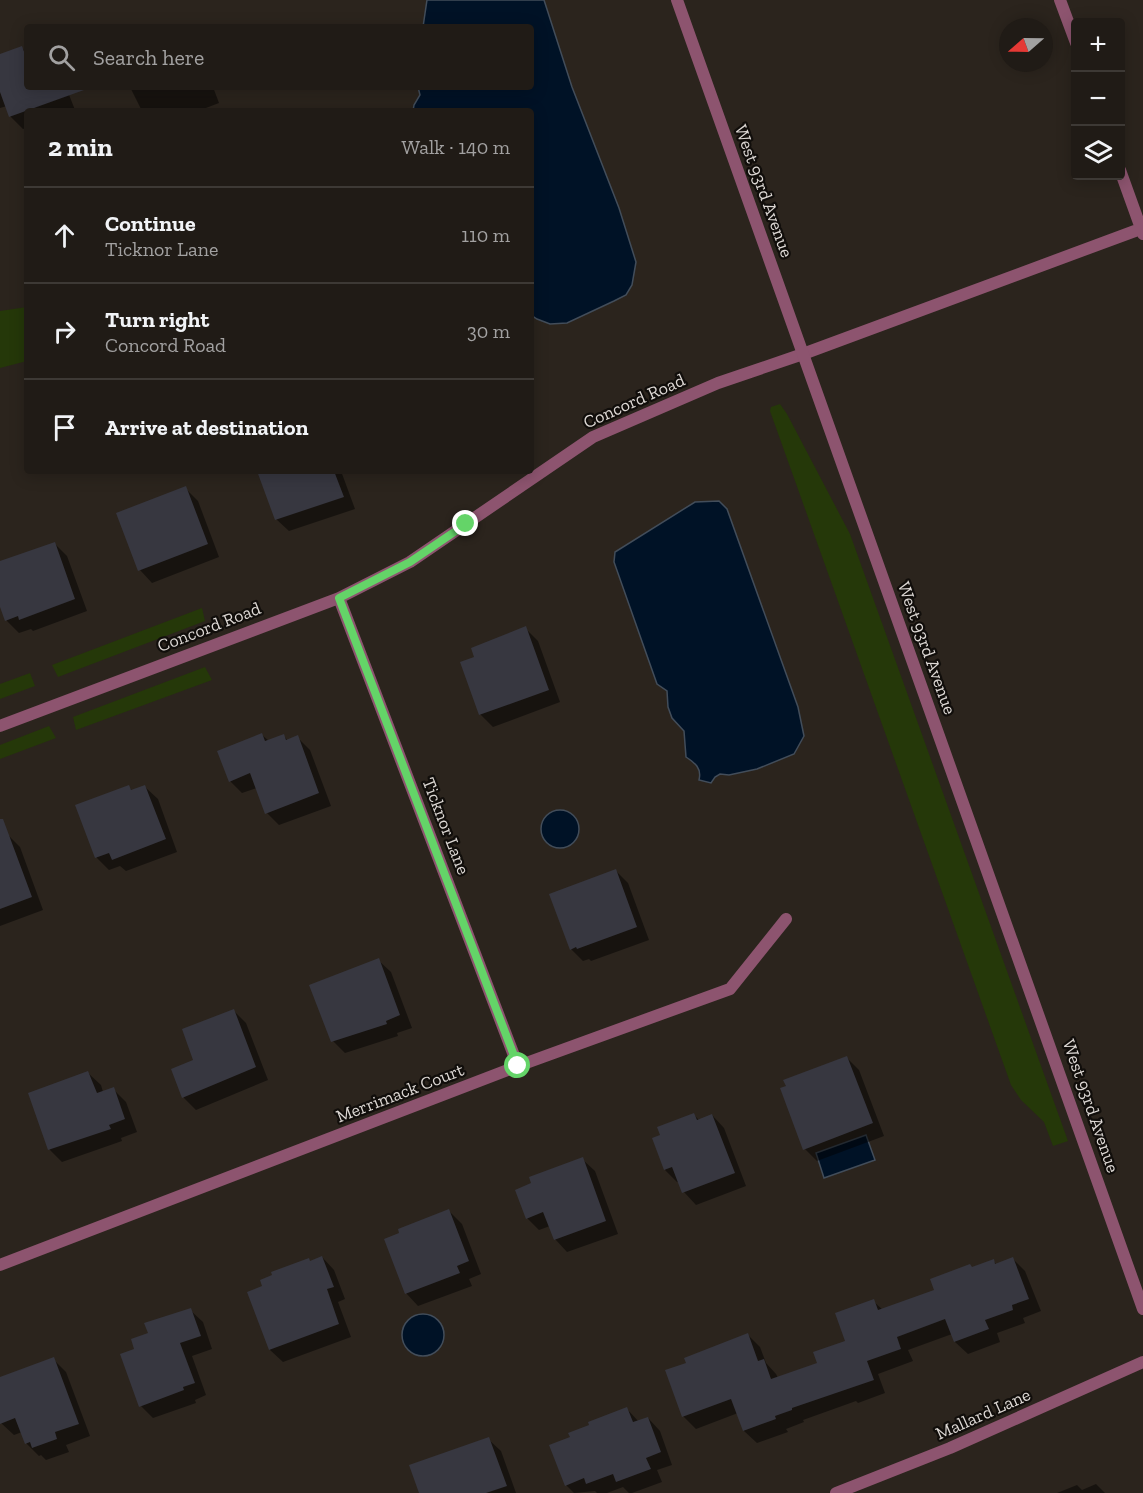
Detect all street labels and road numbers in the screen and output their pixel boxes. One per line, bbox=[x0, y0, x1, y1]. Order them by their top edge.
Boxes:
street label: West 93rd Avenue bbox=[730, 122, 798, 260]
street label: Concord Road bbox=[580, 369, 688, 433]
street label: West 93rd Avenue bbox=[893, 579, 961, 717]
street label: Concord Road bbox=[154, 597, 264, 657]
street label: Ticknor Lane bbox=[417, 774, 475, 878]
street label: West 93rd Avenue bbox=[1058, 1036, 1124, 1176]
street label: Merrimack Court bbox=[333, 1058, 467, 1128]
street label: Mallard Lane bbox=[932, 1383, 1034, 1445]

